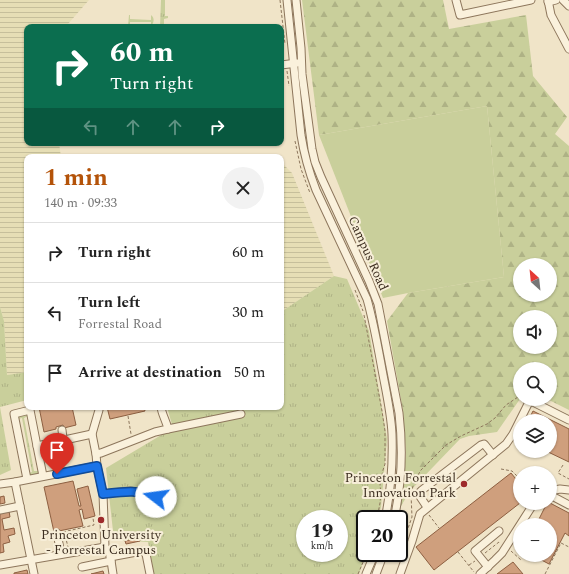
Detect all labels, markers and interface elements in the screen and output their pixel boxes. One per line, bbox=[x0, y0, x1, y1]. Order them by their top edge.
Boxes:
text: 60 m bbox=[110, 31, 174, 74]
icon: right bbox=[44, 40, 96, 92]
text: Turn right bbox=[110, 70, 193, 97]
icon: left bbox=[80, 116, 102, 138]
icon: ahead bbox=[122, 116, 144, 138]
icon: ahead bbox=[164, 116, 186, 138]
icon: right bbox=[206, 116, 228, 138]
text: 1 min bbox=[44, 160, 108, 196]
button: close bbox=[222, 167, 264, 209]
text: 140 m · 09:33 bbox=[44, 193, 117, 213]
street label: Campus Road bbox=[343, 213, 393, 294]
text: Turn right bbox=[78, 241, 151, 264]
text: 60 m bbox=[232, 241, 264, 264]
icon: right bbox=[44, 242, 66, 264]
north arrow bbox=[513, 258, 557, 302]
map controls bbox=[513, 258, 557, 562]
text: Turn left bbox=[78, 291, 140, 314]
text: 30 m bbox=[232, 301, 264, 324]
icon: left bbox=[44, 302, 66, 324]
button: sound bbox=[513, 310, 557, 354]
text: Forrestal Road bbox=[78, 314, 162, 334]
text: Arrive at destination bbox=[78, 361, 222, 384]
text: 50 m bbox=[234, 361, 265, 384]
icon: arrive bbox=[44, 362, 66, 384]
button: search bbox=[513, 362, 557, 406]
button: layers bbox=[513, 414, 557, 458]
pin bbox=[40, 433, 74, 474]
icon: arrive bbox=[46, 439, 68, 461]
button: + bbox=[513, 466, 557, 510]
place label: Princeton Forrestal Innovation Park bbox=[345, 468, 456, 503]
position arrow bbox=[135, 476, 177, 518]
marker: Princeton Forrestal Innovation Park bbox=[459, 479, 469, 489]
speed limit sign: 20 bbox=[356, 510, 408, 562]
marker: Princeton University - Forrestal Campus bbox=[96, 515, 106, 525]
text: 19 bbox=[311, 516, 333, 546]
button: − bbox=[513, 518, 557, 562]
place label: Princeton University - Forrestal Campus bbox=[41, 525, 162, 560]
text: km/h bbox=[311, 538, 333, 554]

